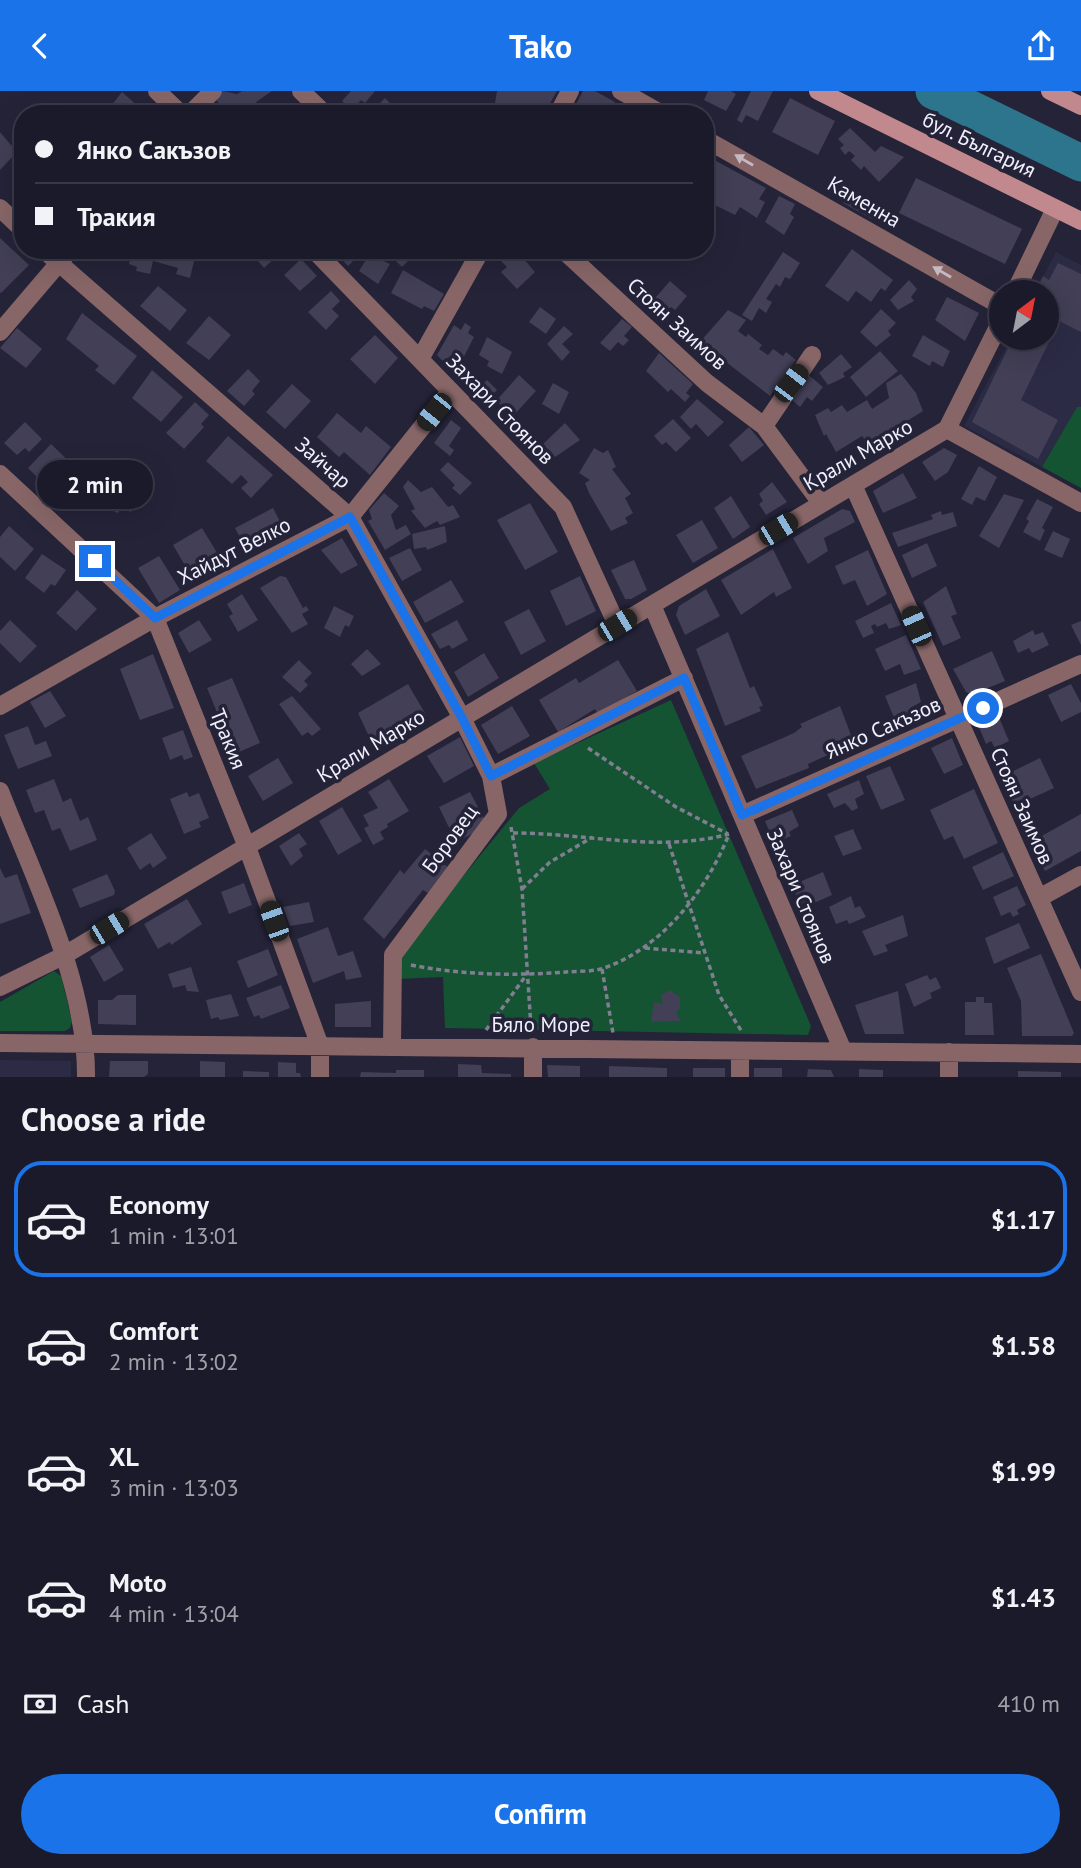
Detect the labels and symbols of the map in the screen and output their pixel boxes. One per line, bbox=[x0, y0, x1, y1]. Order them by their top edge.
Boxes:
street label: бул. България bbox=[918, 105, 1040, 184]
one-way arrow bbox=[734, 154, 753, 166]
street label: Каменна bbox=[823, 170, 906, 233]
one-way arrow bbox=[932, 266, 951, 278]
street label: Стоян Заимов bbox=[622, 272, 733, 376]
north arrow bbox=[989, 280, 1059, 350]
street label: Захари Стоянов bbox=[440, 347, 560, 470]
car bbox=[770, 360, 813, 406]
car bbox=[413, 389, 456, 435]
street label: Крали Марко bbox=[798, 412, 917, 497]
street label: Зайчар bbox=[290, 431, 357, 494]
callout: 2 min bbox=[37, 459, 153, 509]
car bbox=[755, 509, 802, 549]
street label: Хайдут Велко bbox=[173, 511, 295, 591]
route end bbox=[79, 545, 111, 577]
car bbox=[898, 603, 935, 649]
car bbox=[594, 605, 641, 645]
street label: Янко Сакъзов bbox=[821, 690, 945, 765]
route start bbox=[967, 692, 999, 724]
street label: Крали Марко bbox=[312, 703, 430, 788]
street label: Тракия bbox=[204, 705, 253, 773]
street label: Стоян Заимов bbox=[985, 743, 1060, 869]
street label: Боровец bbox=[416, 799, 484, 878]
street label: Захари Стоянов bbox=[761, 824, 842, 968]
car bbox=[257, 898, 292, 944]
car bbox=[86, 908, 133, 948]
street label: Бяло Море bbox=[492, 1011, 590, 1038]

